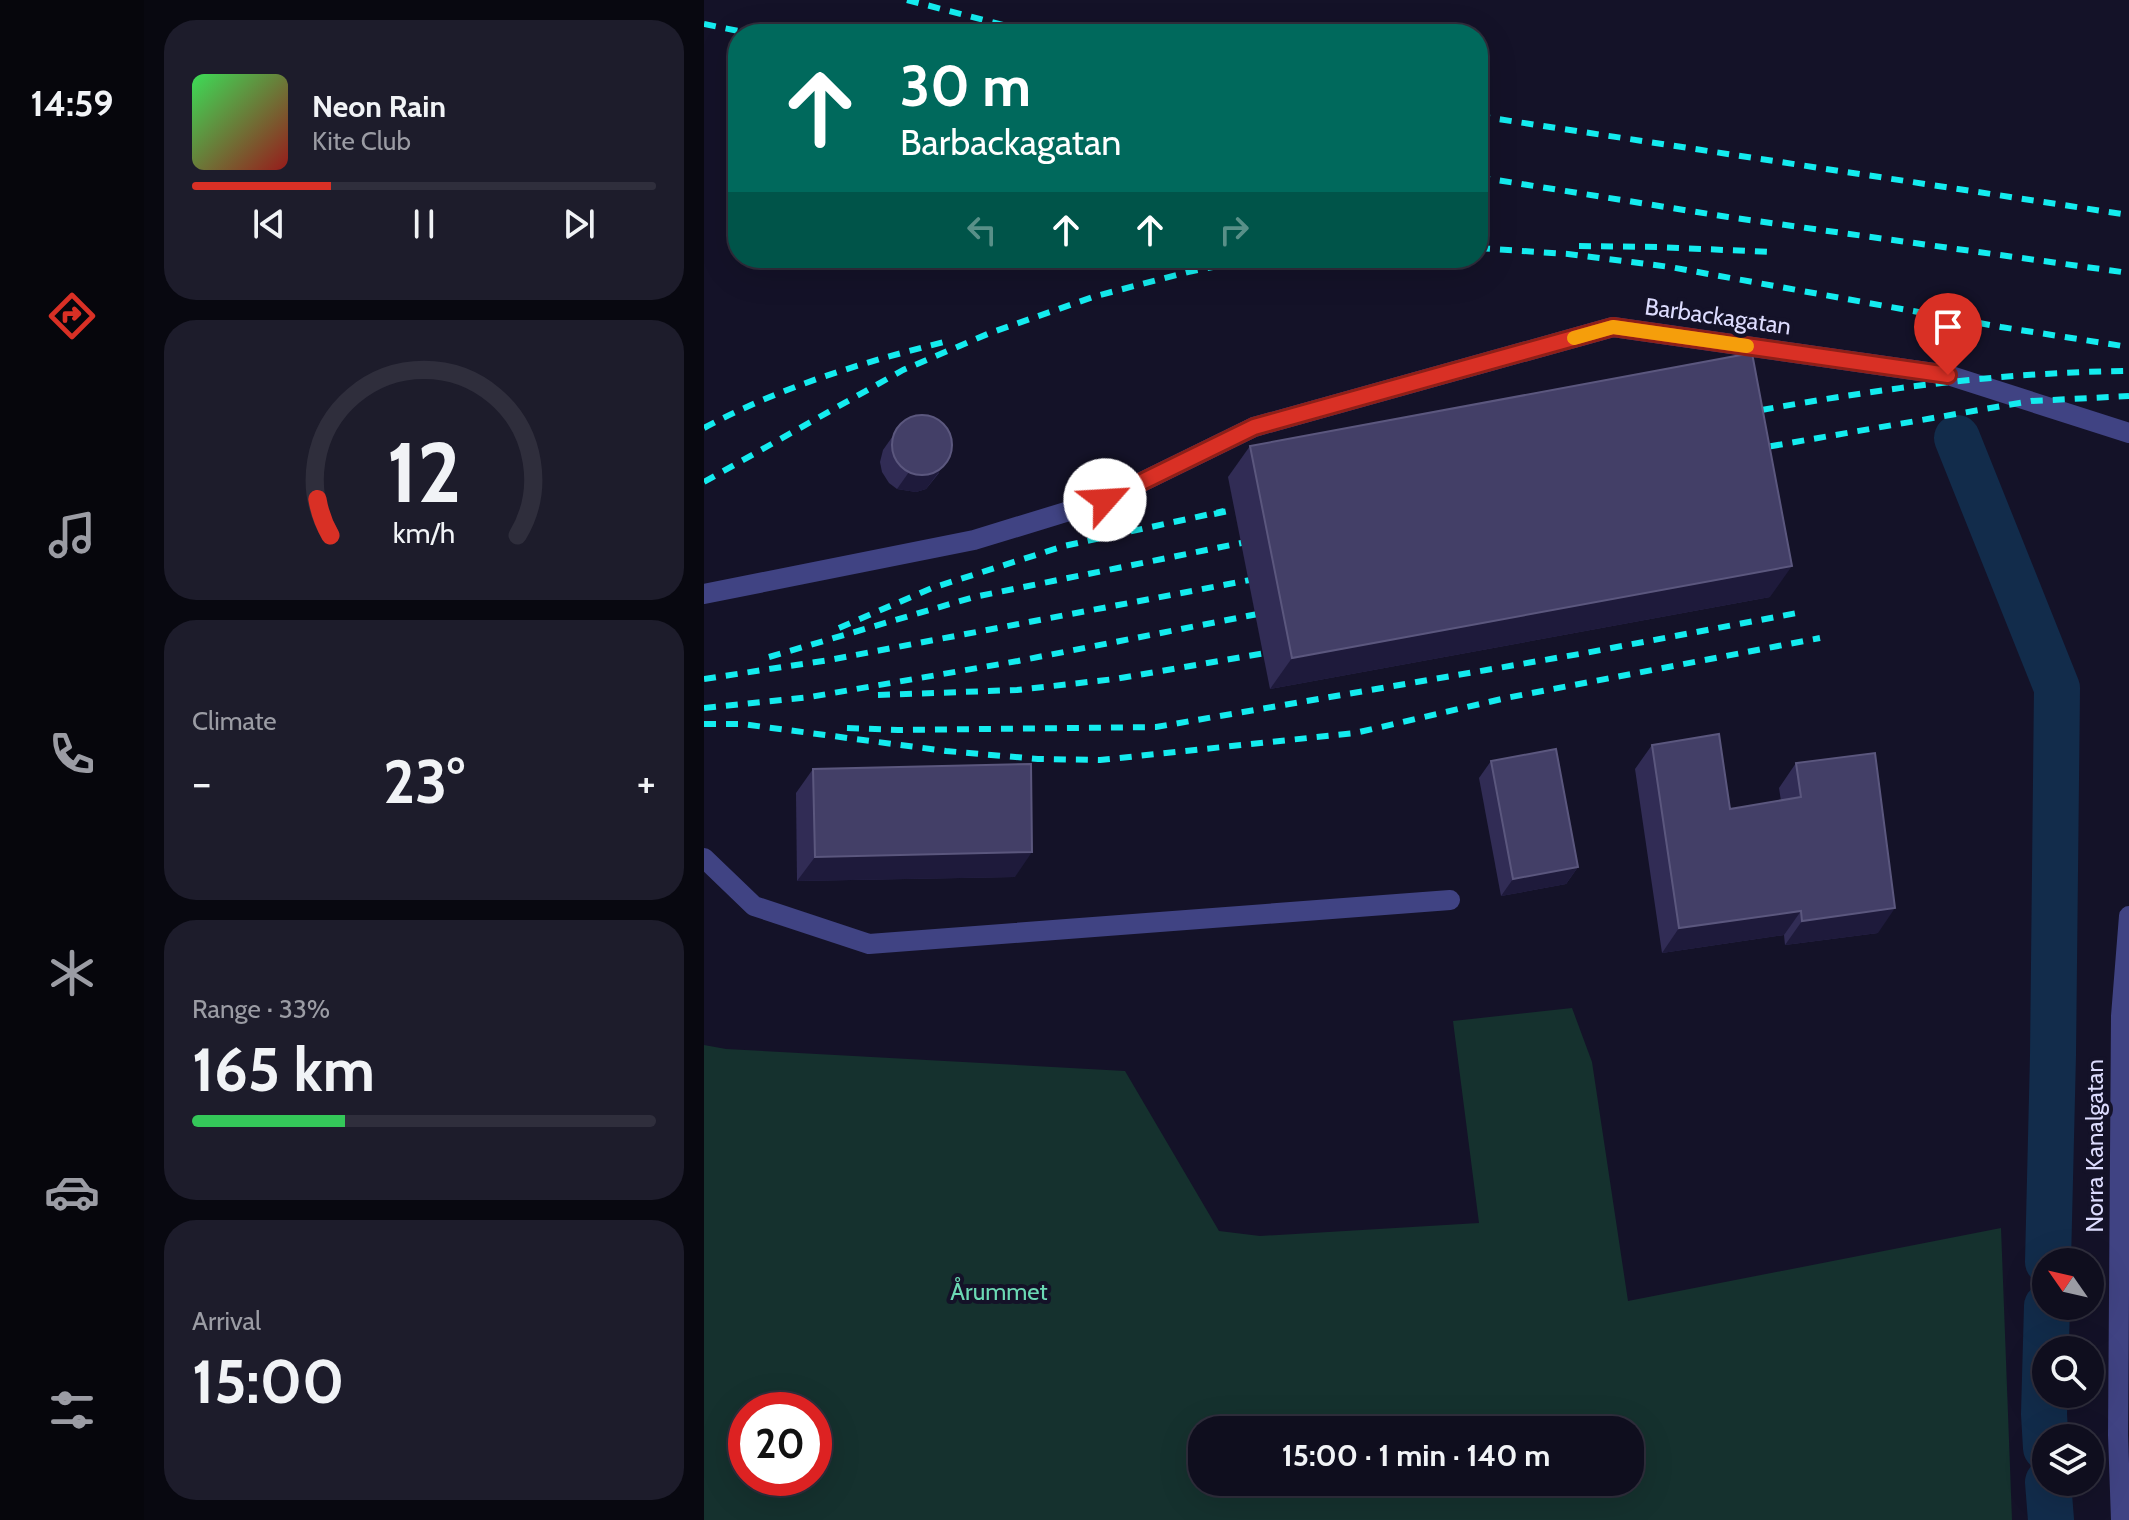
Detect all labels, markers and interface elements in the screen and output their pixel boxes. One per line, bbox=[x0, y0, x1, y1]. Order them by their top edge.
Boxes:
text: 30 m bbox=[900, 52, 1031, 120]
icon: ahead bbox=[768, 56, 872, 160]
text: 14:59 bbox=[30, 81, 114, 125]
text: Neon Rain bbox=[312, 88, 446, 125]
text: Barbackagatan bbox=[900, 120, 1121, 164]
text: Kite Club bbox=[312, 125, 411, 157]
icon: previous bbox=[247, 202, 291, 246]
icon: pause bbox=[402, 202, 446, 246]
icon: next bbox=[557, 202, 601, 246]
icon: left bbox=[960, 208, 1004, 252]
icon: ahead bbox=[1044, 208, 1088, 252]
icon: ahead bbox=[1128, 208, 1172, 252]
icon: right bbox=[1212, 208, 1256, 252]
icon: directions bbox=[44, 288, 100, 344]
street label: Barbackagatan bbox=[1643, 291, 1793, 341]
pin bbox=[1914, 293, 1982, 375]
icon: arrive bbox=[1926, 305, 1970, 349]
text: 12 bbox=[387, 422, 461, 523]
position arrow bbox=[1063, 458, 1147, 542]
icon: music bbox=[44, 507, 100, 563]
text: km/h bbox=[393, 515, 455, 550]
text: Climate bbox=[192, 705, 277, 737]
icon: phone bbox=[44, 726, 100, 782]
text: 23° bbox=[383, 745, 465, 818]
text: − bbox=[192, 756, 211, 809]
text: + bbox=[637, 756, 656, 809]
icon: climate bbox=[44, 945, 100, 1001]
text: Range · 33% bbox=[192, 993, 330, 1025]
text: 165 km bbox=[192, 1033, 375, 1106]
street label: Norra Kanalgatan bbox=[2080, 1059, 2109, 1233]
icon: car bbox=[44, 1164, 100, 1220]
north arrow bbox=[2032, 1248, 2104, 1320]
map controls bbox=[2032, 1248, 2104, 1496]
park label: Årummet bbox=[950, 1277, 1048, 1306]
text: Arrival bbox=[192, 1305, 261, 1337]
button: search bbox=[2032, 1336, 2104, 1408]
text: 15:00 bbox=[192, 1345, 344, 1418]
icon: filters bbox=[44, 1382, 100, 1438]
speed limit sign: 20 bbox=[728, 1392, 832, 1496]
button: layers bbox=[2032, 1424, 2104, 1496]
text: 15:00 · 1 min · 140 m bbox=[1282, 1437, 1550, 1474]

